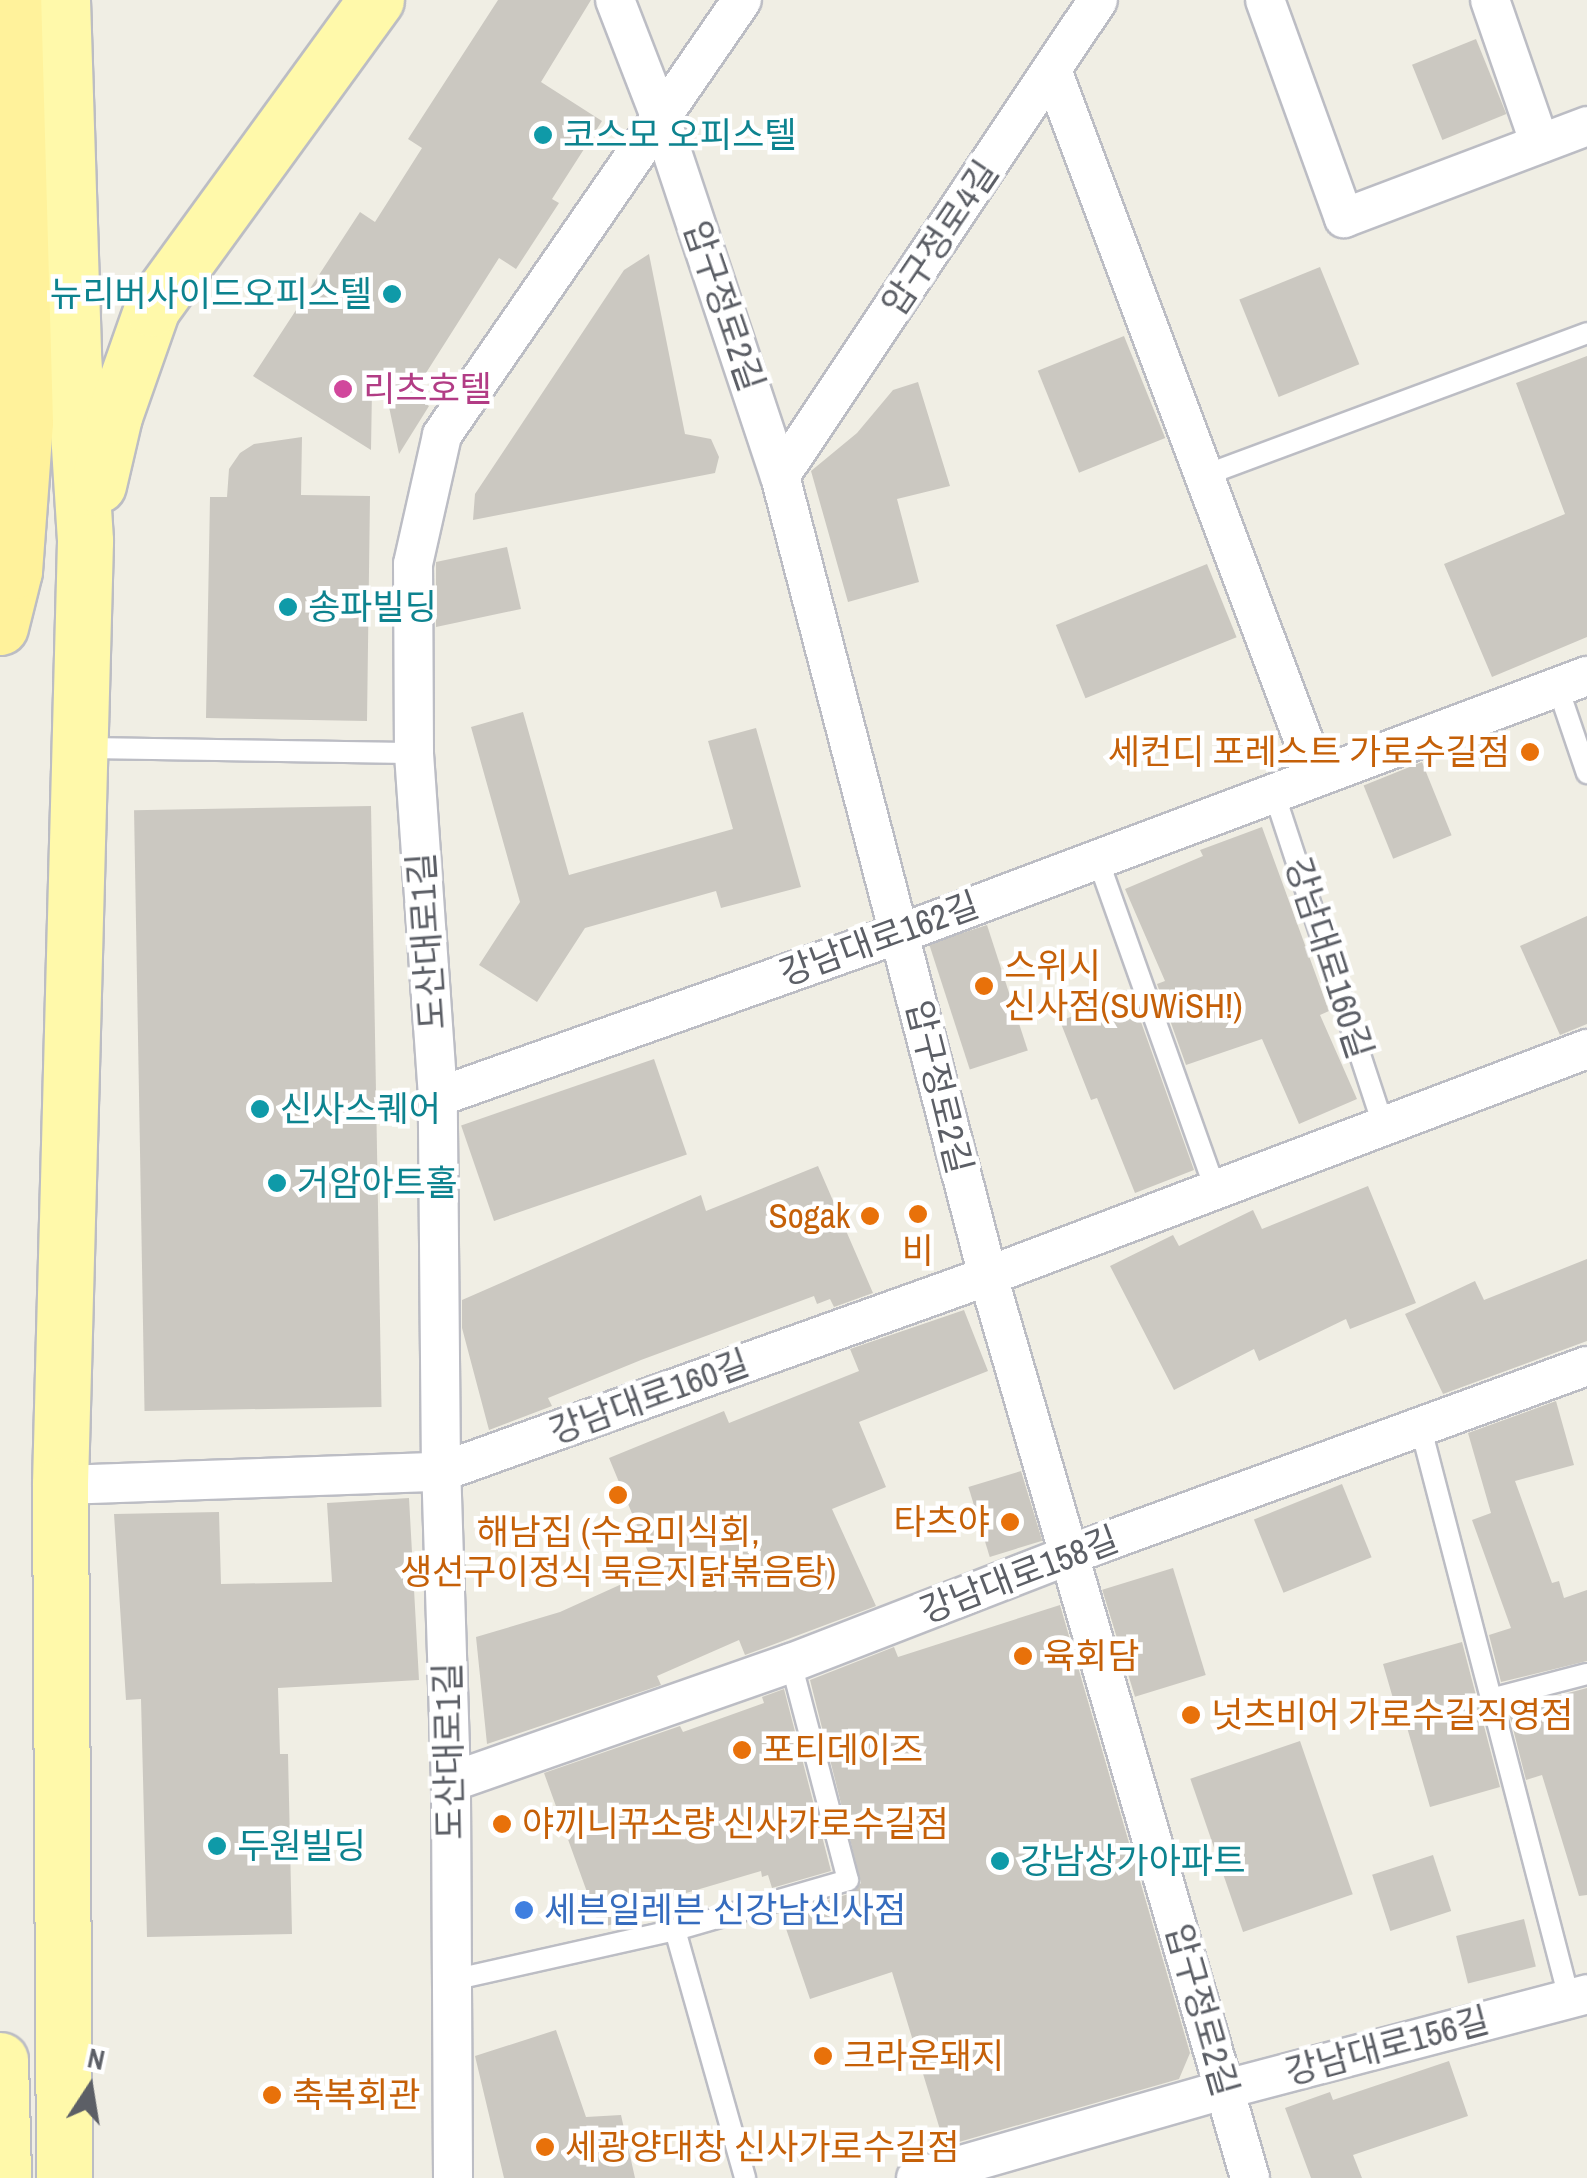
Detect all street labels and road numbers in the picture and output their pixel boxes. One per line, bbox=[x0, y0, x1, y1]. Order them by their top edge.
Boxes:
street label: 압구정로4길 bbox=[873, 153, 1007, 323]
street label: 압구정로2길 bbox=[675, 216, 773, 396]
street label: 도산대로1길 bbox=[400, 851, 454, 1031]
street label: 강남대로160길 bbox=[1277, 852, 1381, 1064]
street label: 강남대로162길 bbox=[774, 884, 984, 994]
street label: 압구정로2길 bbox=[897, 996, 981, 1178]
street label: 강남대로160길 bbox=[544, 1342, 754, 1452]
street label: 강남대로158길 bbox=[914, 1518, 1124, 1632]
street label: 도산대로1길 bbox=[426, 1662, 472, 1840]
street label: 압구정로2길 bbox=[1157, 1919, 1247, 2101]
street label: 강남대로156길 bbox=[1281, 1999, 1493, 2093]

